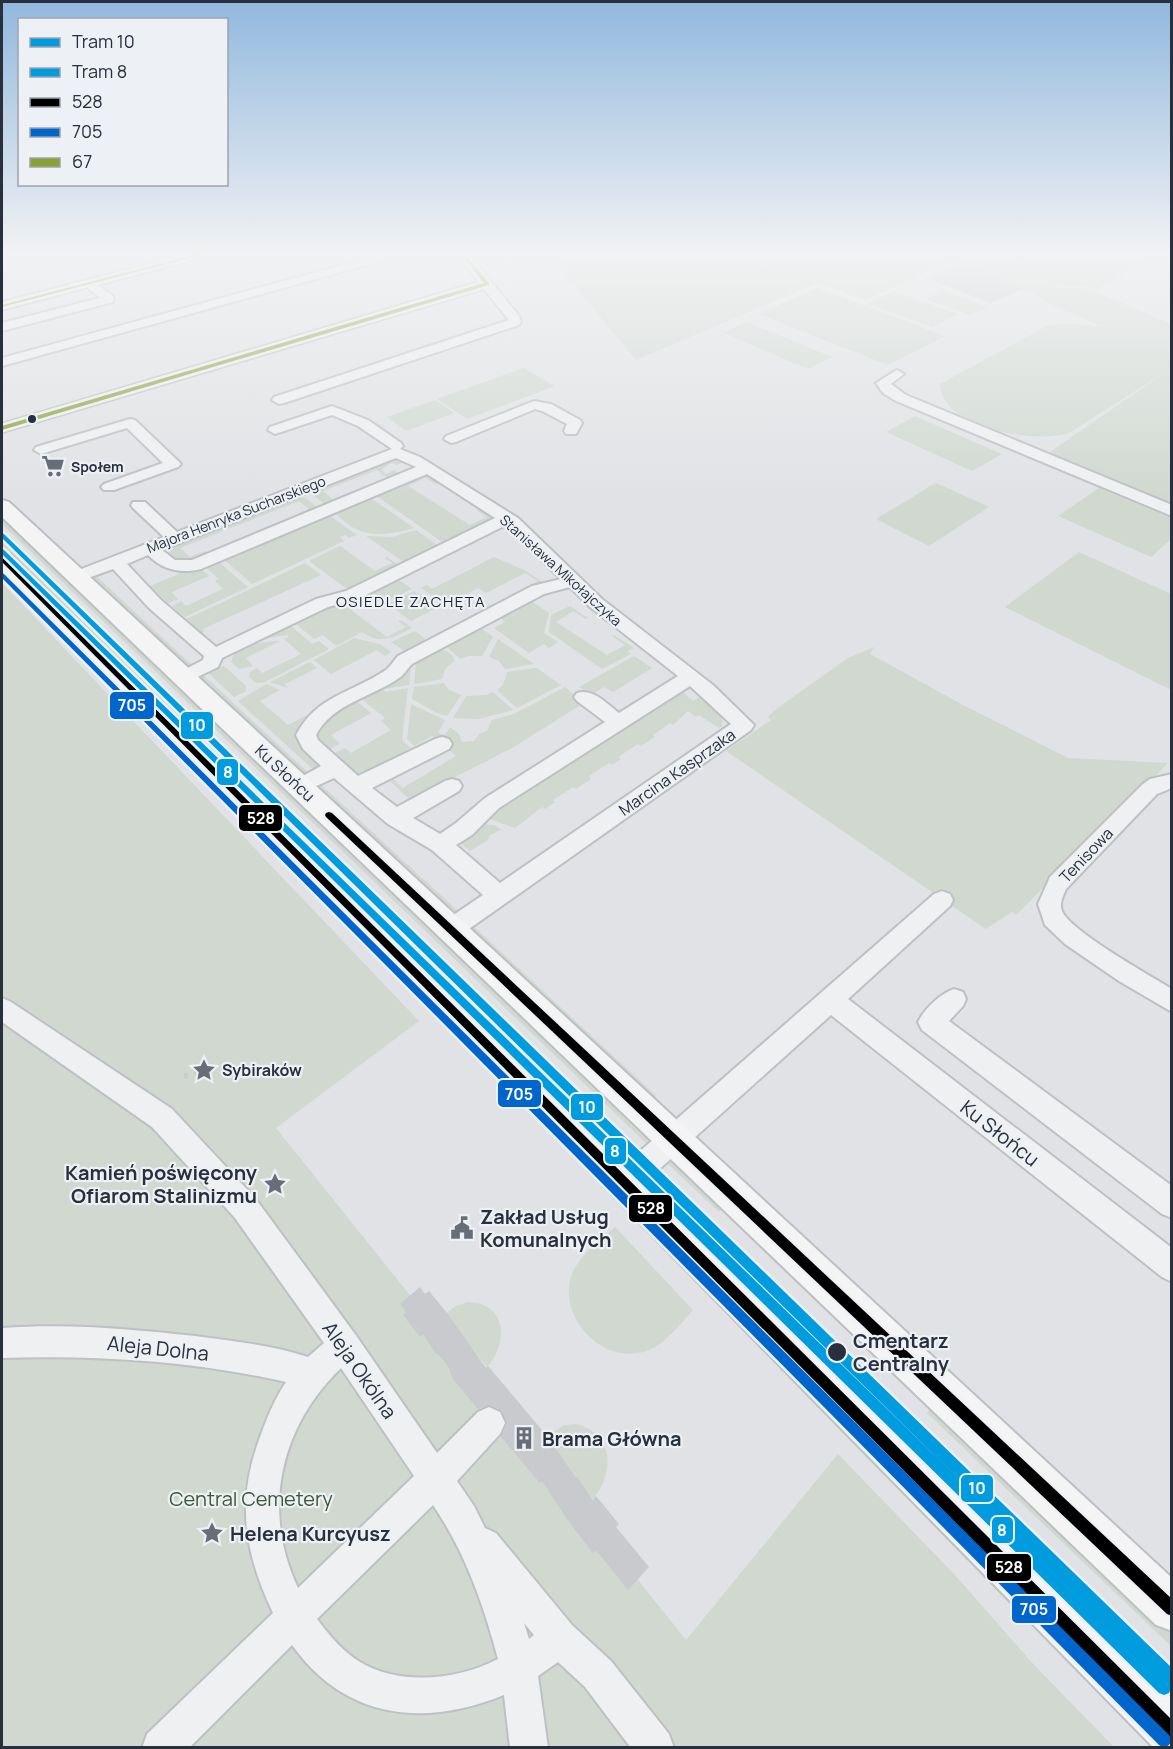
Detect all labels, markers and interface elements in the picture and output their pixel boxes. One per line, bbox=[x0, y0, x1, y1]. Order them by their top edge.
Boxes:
legend bbox=[18, 18, 228, 186]
text: Tram 10 bbox=[72, 29, 135, 53]
text: Tram 8 bbox=[72, 59, 127, 83]
text: 528 bbox=[72, 89, 103, 113]
text: 705 bbox=[72, 119, 102, 143]
text: 67 bbox=[72, 149, 92, 173]
unlabelled marker bbox=[26, 413, 38, 425]
supermarket icon: Społem bbox=[40, 453, 66, 479]
place label: Społem bbox=[71, 457, 124, 476]
street label: Majora Henryka Sucharskiego bbox=[144, 471, 328, 557]
street label: Stanisława Mikołajczyka bbox=[496, 510, 626, 630]
district label: OSIEDLE ZACHĘTA bbox=[336, 591, 486, 612]
line badge: 705 bbox=[109, 691, 155, 720]
text: 705 bbox=[118, 694, 146, 716]
line badge: 10 bbox=[180, 711, 214, 740]
text: 10 bbox=[188, 714, 206, 736]
street label: Marcina Kasprzaka bbox=[614, 724, 740, 820]
street label: Ku Słońcu bbox=[250, 740, 320, 806]
line badge: 8 bbox=[216, 758, 239, 786]
text: 8 bbox=[223, 761, 233, 783]
line badge: 528 bbox=[238, 804, 283, 832]
text: 528 bbox=[247, 807, 275, 829]
street label: Tenisowa bbox=[1054, 823, 1118, 887]
place icon: Sybiraków bbox=[191, 1057, 217, 1083]
place label: Sybiraków bbox=[222, 1059, 302, 1081]
line badge: 705 bbox=[497, 1079, 542, 1108]
text: 705 bbox=[505, 1083, 533, 1105]
line badge: 10 bbox=[570, 1093, 604, 1121]
street label: Ku Słońcu bbox=[955, 1094, 1045, 1172]
text: 10 bbox=[578, 1096, 596, 1118]
line badge: 8 bbox=[604, 1137, 627, 1165]
text: 8 bbox=[610, 1140, 620, 1162]
place label: Kamień poświęcony Ofiarom Stalinizmu bbox=[65, 1159, 258, 1209]
place icon: Kamień poświęcony Ofiarom Stalinizmu bbox=[262, 1171, 288, 1197]
line badge: 528 bbox=[628, 1194, 673, 1223]
text: 528 bbox=[637, 1197, 665, 1219]
place label: Zakład Usług Komunalnych bbox=[480, 1203, 612, 1253]
public building icon: Zakład Usług Komunalnych bbox=[449, 1215, 475, 1241]
street label: Aleja Okólna bbox=[317, 1316, 403, 1424]
place label: Cmentarz Centralny bbox=[853, 1327, 950, 1377]
street label: Aleja Dolna bbox=[106, 1329, 210, 1367]
marker: Cmentarz Centralny bbox=[826, 1341, 848, 1363]
building icon: Brama Główna bbox=[511, 1425, 537, 1451]
place label: Brama Główna bbox=[542, 1425, 682, 1452]
line badge: 10 bbox=[960, 1474, 994, 1503]
text: 10 bbox=[968, 1477, 986, 1499]
park label: Central Cemetery bbox=[169, 1485, 333, 1512]
line badge: 8 bbox=[991, 1516, 1014, 1544]
text: 8 bbox=[997, 1519, 1007, 1541]
place icon: Helena Kurcyusz bbox=[199, 1520, 225, 1546]
place label: Helena Kurcyusz bbox=[230, 1520, 391, 1547]
line badge: 528 bbox=[986, 1553, 1032, 1582]
text: 528 bbox=[995, 1556, 1023, 1578]
line badge: 705 bbox=[1011, 1595, 1057, 1624]
text: 705 bbox=[1020, 1598, 1048, 1620]

